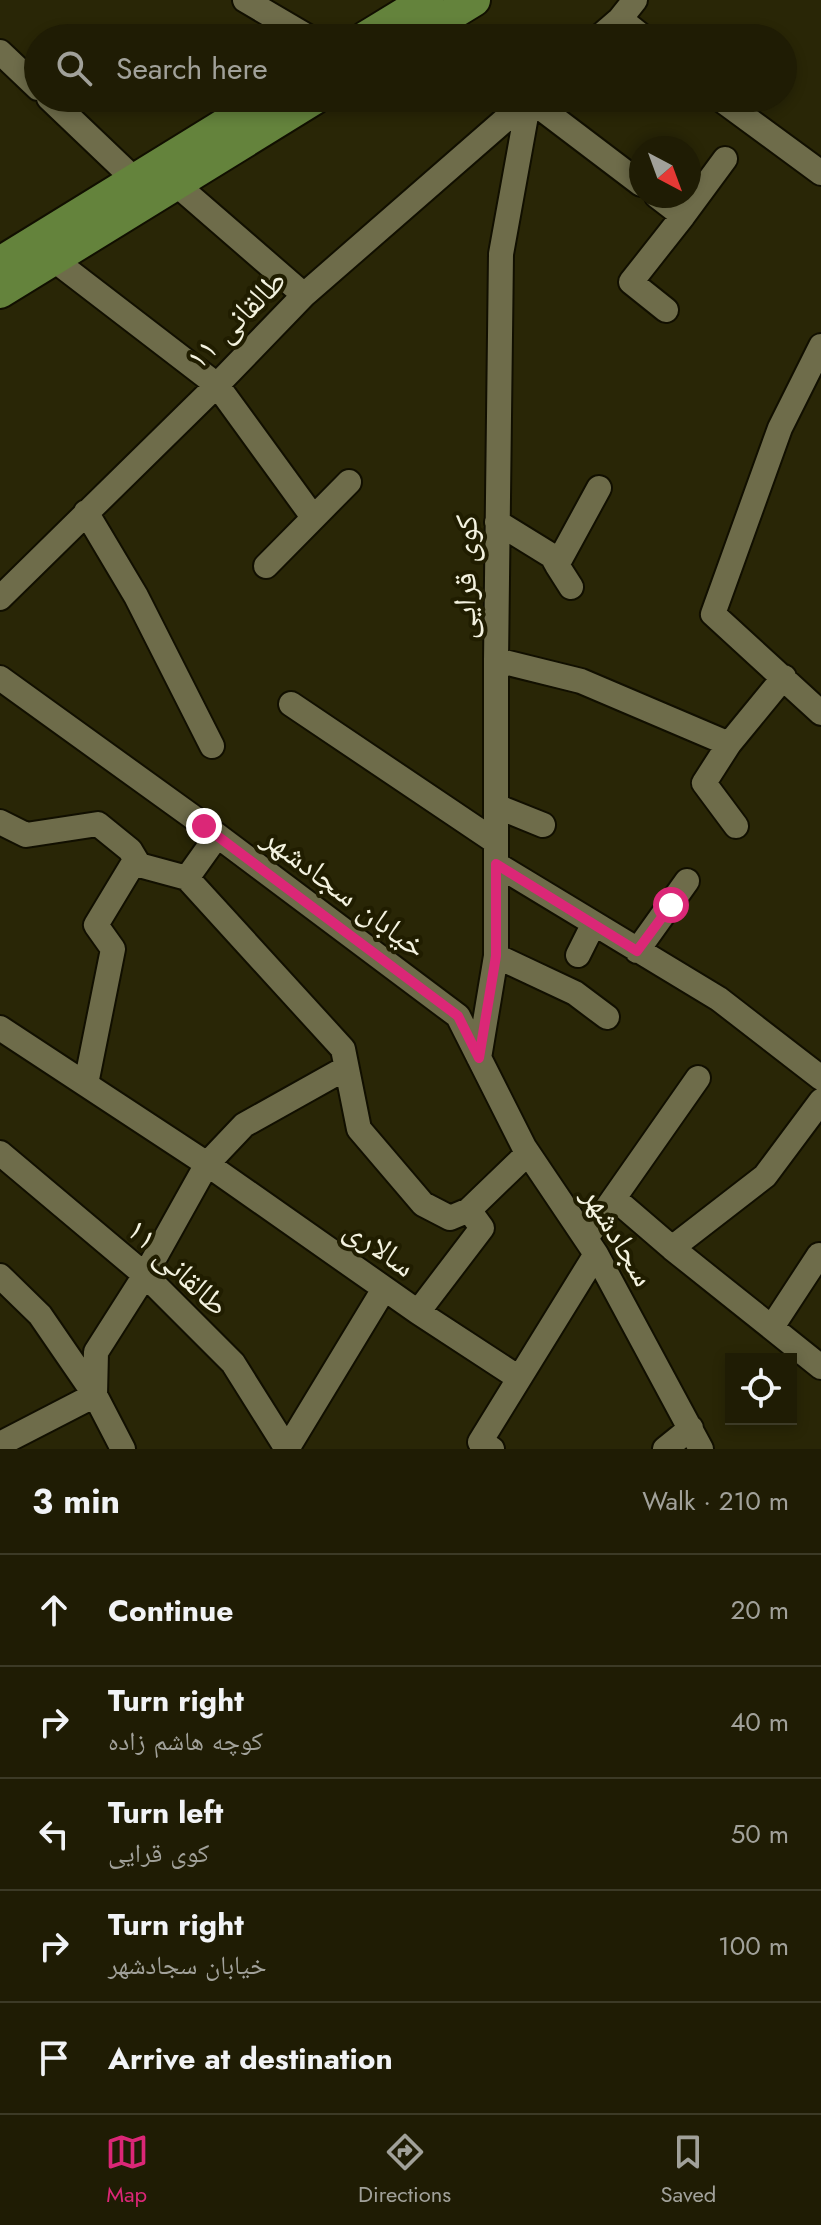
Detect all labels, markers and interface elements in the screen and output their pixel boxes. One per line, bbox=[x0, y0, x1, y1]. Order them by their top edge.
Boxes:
search box bbox=[24, 24, 797, 112]
icon: search bbox=[52, 46, 96, 90]
text: Search here bbox=[116, 47, 268, 90]
north arrow bbox=[629, 136, 701, 208]
street label: طالقانی ۱۱ bbox=[175, 258, 297, 380]
street label: کوی قرایی bbox=[441, 514, 489, 640]
route end bbox=[186, 808, 222, 844]
street label: خیابان سجادشهر bbox=[252, 814, 437, 969]
route start bbox=[653, 887, 689, 923]
street label: سجادشهر bbox=[570, 1176, 667, 1295]
street label: سالاری bbox=[335, 1206, 425, 1288]
street label: طالقانی ۱۱ bbox=[116, 1207, 240, 1327]
map controls bbox=[725, 1353, 797, 1425]
button: locate bbox=[725, 1353, 797, 1425]
text: 3 min bbox=[32, 1477, 120, 1526]
text: Walk · 210 m bbox=[642, 1482, 789, 1520]
icon: ahead bbox=[32, 1588, 76, 1632]
text: Continue bbox=[108, 1589, 234, 1632]
text: 20 m bbox=[731, 1591, 789, 1629]
text: Turn right bbox=[108, 1679, 244, 1722]
icon: right bbox=[32, 1700, 76, 1744]
text: 40 m bbox=[730, 1703, 789, 1741]
text: کوچه هاشم زاده bbox=[108, 1722, 263, 1760]
text: Turn left bbox=[108, 1791, 223, 1834]
icon: left bbox=[32, 1812, 76, 1856]
text: 50 m bbox=[731, 1815, 789, 1853]
text: کوی قرایی bbox=[108, 1834, 209, 1872]
text: Turn right bbox=[108, 1903, 244, 1946]
icon: right bbox=[32, 1924, 76, 1968]
text: 100 m bbox=[718, 1927, 789, 1965]
text: خیابان سجادشهر bbox=[108, 1946, 267, 1984]
icon: arrive bbox=[32, 2036, 76, 2080]
text: Arrive at destination bbox=[108, 2037, 393, 2080]
tab: Map bbox=[105, 2130, 149, 2210]
tab: Directions bbox=[358, 2130, 451, 2210]
tab: Saved bbox=[661, 2130, 716, 2210]

